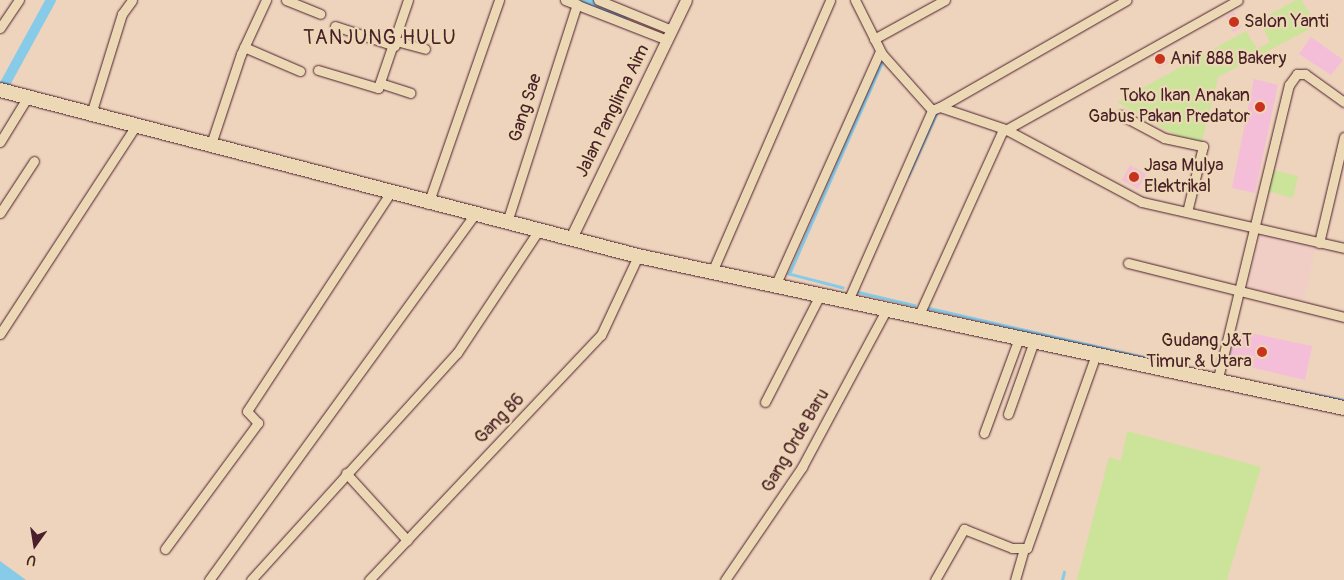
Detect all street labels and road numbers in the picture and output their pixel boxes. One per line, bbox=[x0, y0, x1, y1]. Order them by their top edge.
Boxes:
street label: Jalan Panglima Aim bbox=[571, 41, 655, 181]
street label: Gang Sae bbox=[505, 71, 547, 145]
street label: Gang Orde Baru bbox=[758, 385, 834, 497]
street label: Gang 86 bbox=[471, 389, 529, 449]

